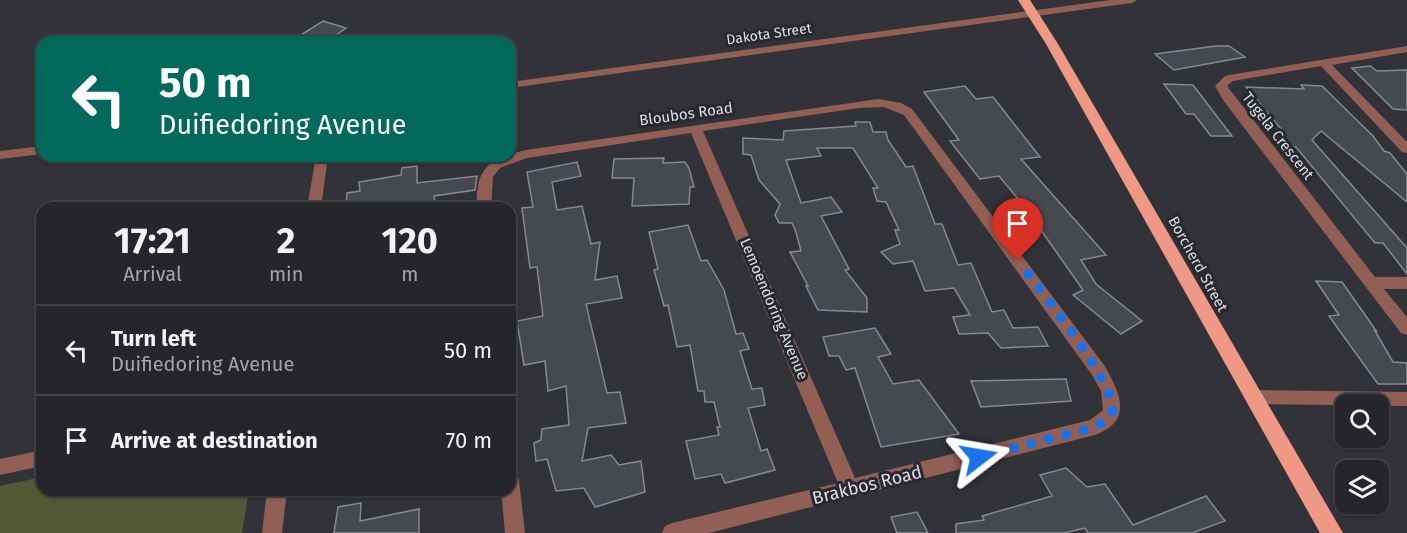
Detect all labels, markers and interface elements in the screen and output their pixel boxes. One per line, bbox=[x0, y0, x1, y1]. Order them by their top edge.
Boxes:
street label: Dakota Street bbox=[725, 19, 814, 48]
text: 50 m bbox=[159, 58, 252, 108]
icon: left bbox=[60, 60, 138, 138]
street label: Tugela Crescent bbox=[1238, 89, 1318, 184]
street label: Bloubos Road bbox=[638, 99, 734, 129]
text: Duifiedoring Avenue bbox=[159, 109, 407, 141]
pin bbox=[992, 198, 1043, 260]
icon: arrive bbox=[1001, 207, 1034, 240]
street label: Borcherd Street bbox=[1164, 213, 1232, 315]
text: 17:21 bbox=[114, 219, 191, 263]
text: 2 bbox=[277, 219, 295, 263]
text: 120 bbox=[382, 219, 438, 263]
street label: Lemoendoring Avenue bbox=[736, 236, 812, 382]
text: Arrival bbox=[123, 262, 182, 286]
text: min bbox=[269, 262, 303, 286]
text: m bbox=[401, 262, 418, 286]
text: Turn left bbox=[111, 325, 196, 352]
icon: left bbox=[60, 334, 93, 367]
text: 50 m bbox=[444, 337, 492, 364]
text: Duifiedoring Avenue bbox=[111, 352, 294, 376]
map controls bbox=[1335, 394, 1389, 514]
button: search bbox=[1335, 394, 1389, 448]
icon: arrive bbox=[60, 424, 93, 457]
position arrow bbox=[947, 425, 1011, 489]
text: Arrive at destination bbox=[111, 427, 318, 454]
text: 70 m bbox=[446, 427, 492, 454]
button: layers bbox=[1335, 460, 1389, 514]
street label: Brakbos Road bbox=[810, 461, 924, 509]

